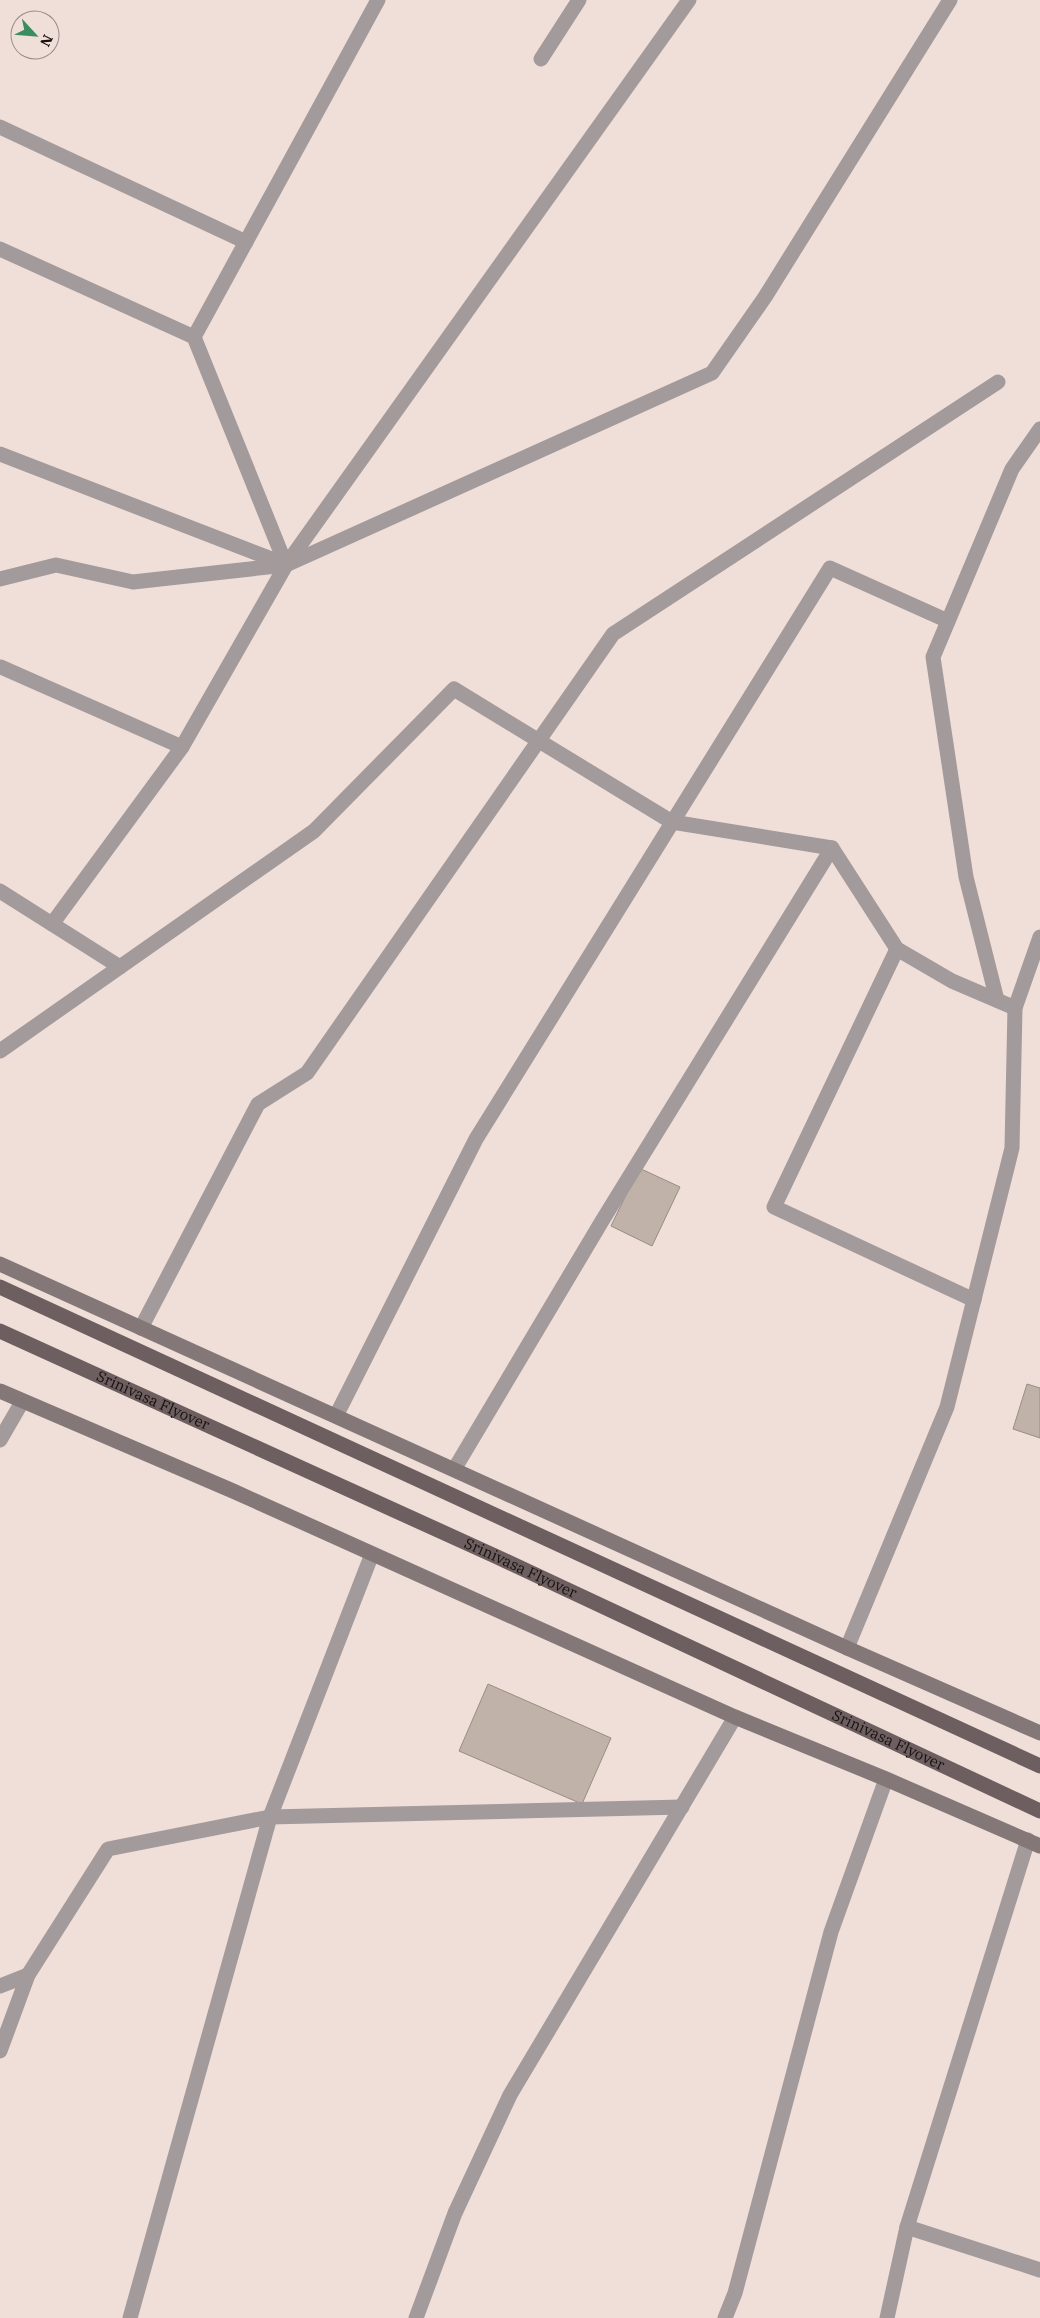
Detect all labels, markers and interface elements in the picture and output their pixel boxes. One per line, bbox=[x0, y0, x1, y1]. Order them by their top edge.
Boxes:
north arrow bbox=[10, 10, 60, 60]
text: N bbox=[36, 32, 57, 50]
street label: Srinivasa Flyover bbox=[94, 1366, 213, 1434]
street label: Srinivasa Flyover bbox=[461, 1533, 581, 1602]
street label: Srinivasa Flyover bbox=[829, 1705, 948, 1774]

